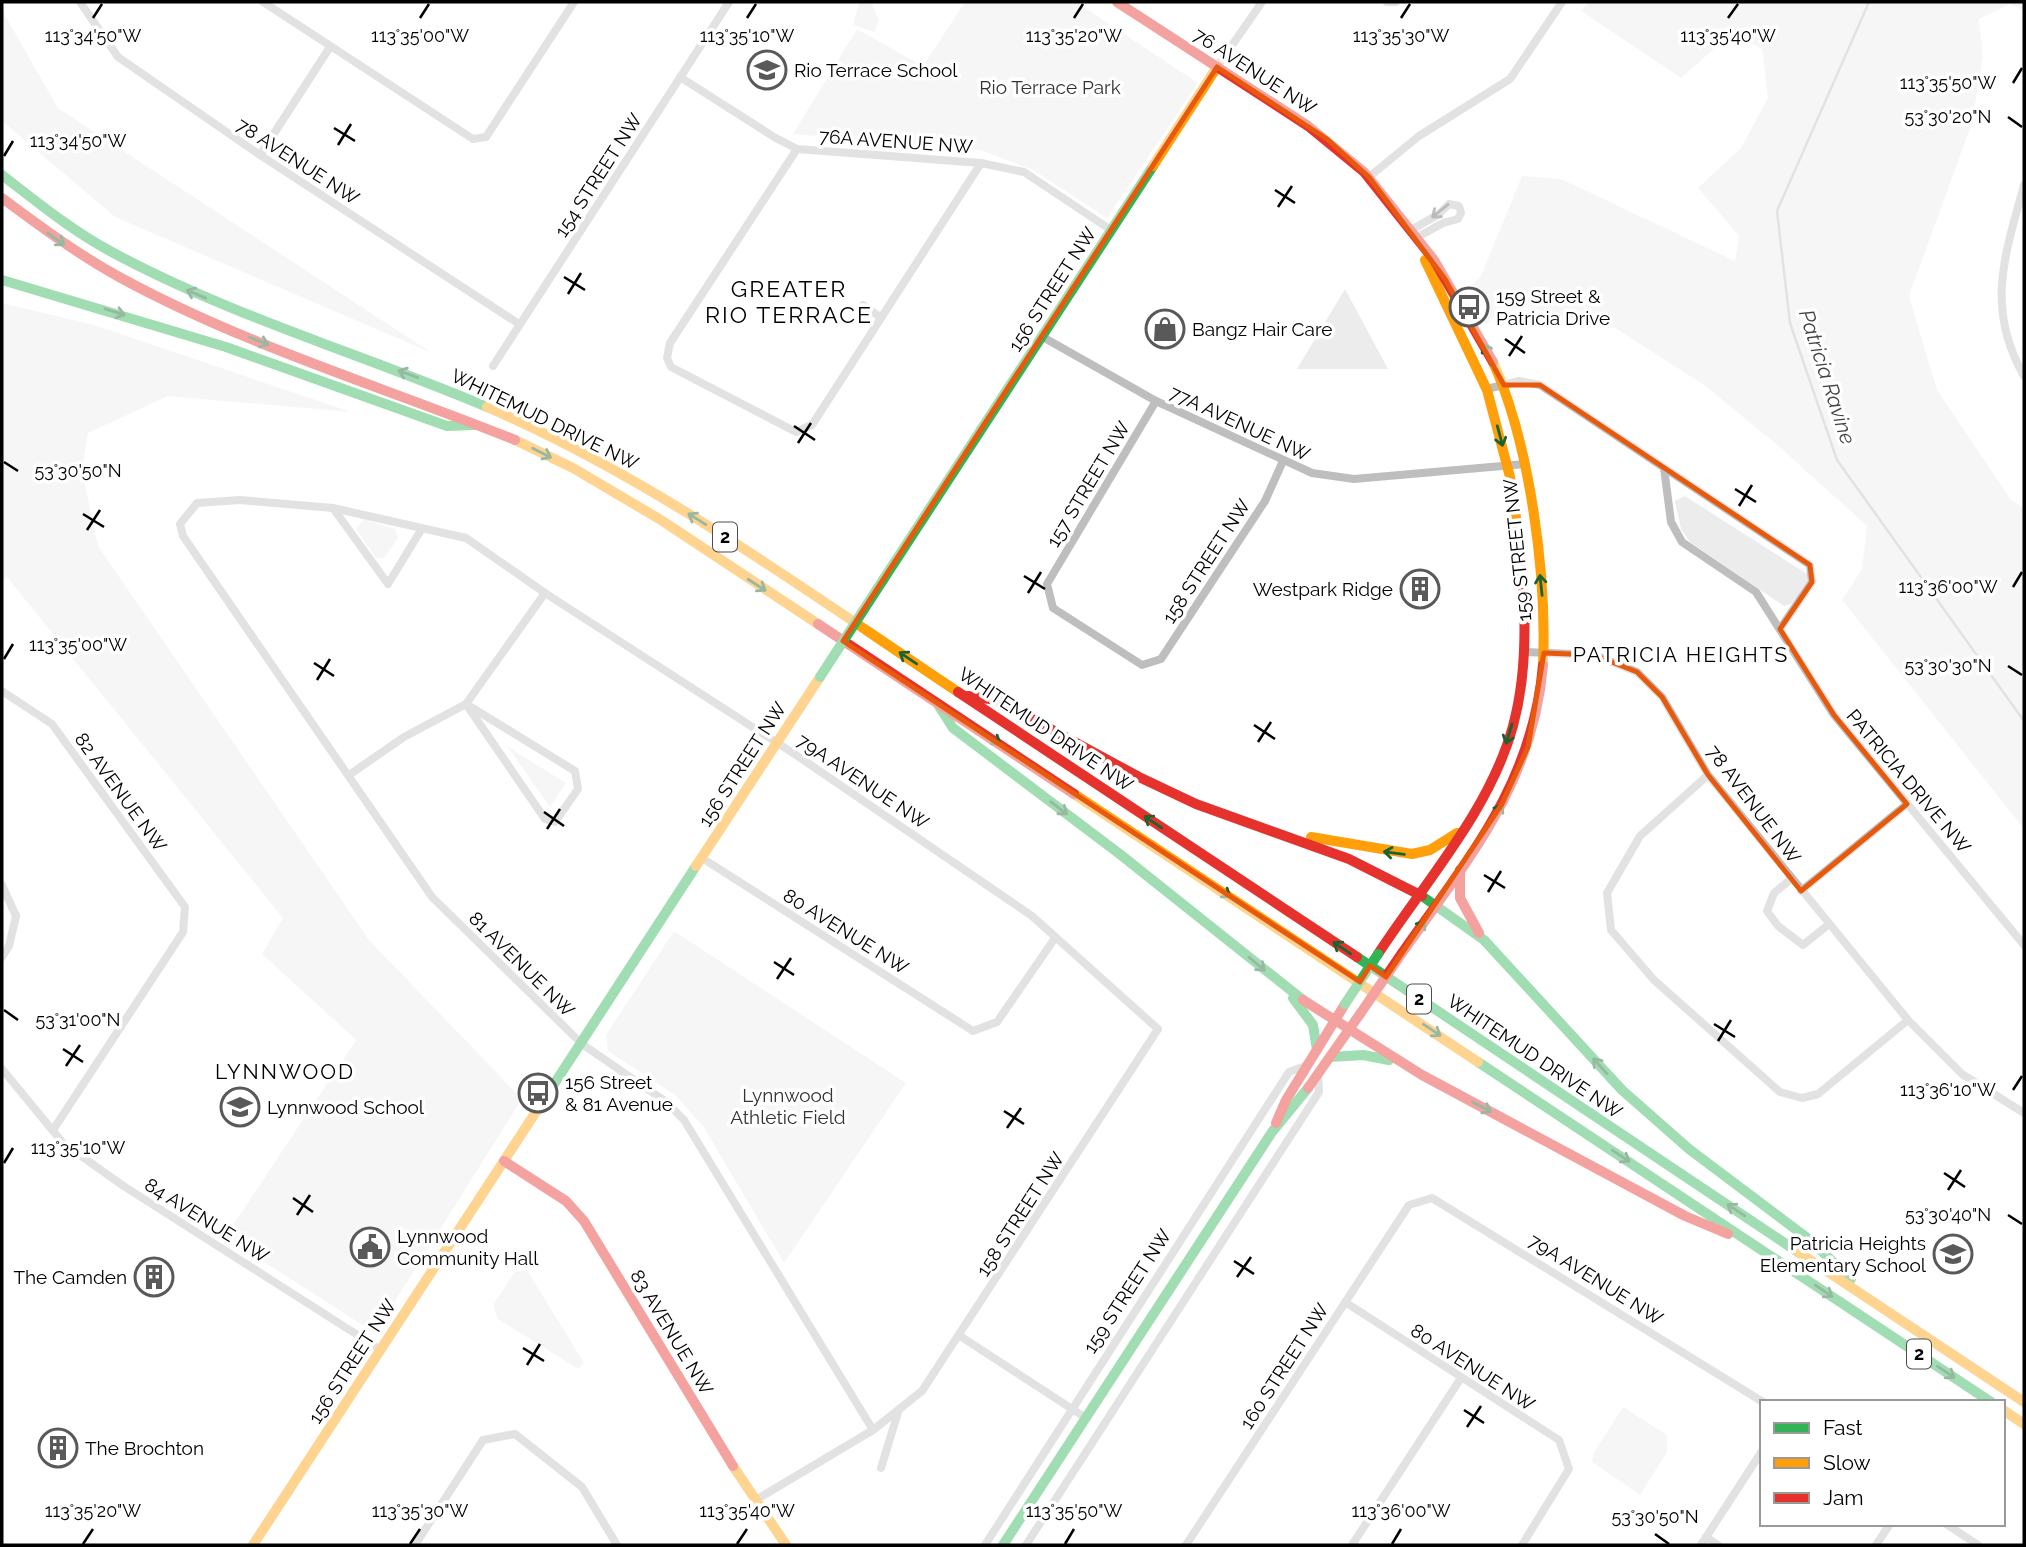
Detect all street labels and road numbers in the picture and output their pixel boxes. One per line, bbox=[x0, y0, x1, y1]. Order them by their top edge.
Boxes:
street label: 76 AVENUE NW bbox=[1189, 23, 1321, 119]
street label: 154 STREET NW bbox=[550, 109, 646, 241]
street label: 78 AVENUE NW bbox=[233, 113, 364, 209]
street label: 76A AVENUE NW bbox=[818, 125, 974, 157]
street label: 156 STREET NW bbox=[1004, 223, 1100, 355]
street label: WHITEMUD DRIVE NW bbox=[448, 364, 642, 474]
street label: 77A AVENUE NW bbox=[1166, 381, 1314, 465]
street label: 157 STREET NW bbox=[1042, 417, 1134, 551]
street label: 159 STREET NW bbox=[1499, 477, 1535, 623]
street label: 158 STREET NW bbox=[1158, 495, 1254, 627]
road number: 2 bbox=[713, 522, 737, 552]
street label: WHITEMUD DRIVE NW bbox=[955, 662, 1138, 796]
street label: 156 STREET NW bbox=[694, 698, 790, 830]
street label: PATRICIA DRIVE NW bbox=[1843, 705, 1976, 857]
street label: 82 AVENUE NW bbox=[70, 728, 172, 856]
street label: 79A AVENUE NW bbox=[793, 729, 933, 833]
street label: 78 AVENUE NW bbox=[1703, 741, 1806, 867]
street label: 80 AVENUE NW bbox=[779, 884, 913, 978]
street label: 81 AVENUE NW bbox=[465, 907, 579, 1021]
road number: 2 bbox=[1407, 984, 1431, 1014]
street label: WHITEMUD DRIVE NW bbox=[1444, 989, 1627, 1123]
street label: 158 STREET NW bbox=[972, 1148, 1068, 1280]
street label: 84 AVENUE NW bbox=[141, 1173, 273, 1267]
street label: 159 STREET NW bbox=[1079, 1225, 1175, 1357]
street label: 79A AVENUE NW bbox=[1525, 1229, 1667, 1329]
street label: 83 AVENUE NW bbox=[626, 1266, 718, 1399]
street label: 156 STREET NW bbox=[304, 1295, 400, 1427]
street label: 160 STREET NW bbox=[1235, 1299, 1333, 1433]
street label: 80 AVENUE NW bbox=[1407, 1319, 1539, 1415]
road number: 2 bbox=[1907, 1339, 1931, 1368]

